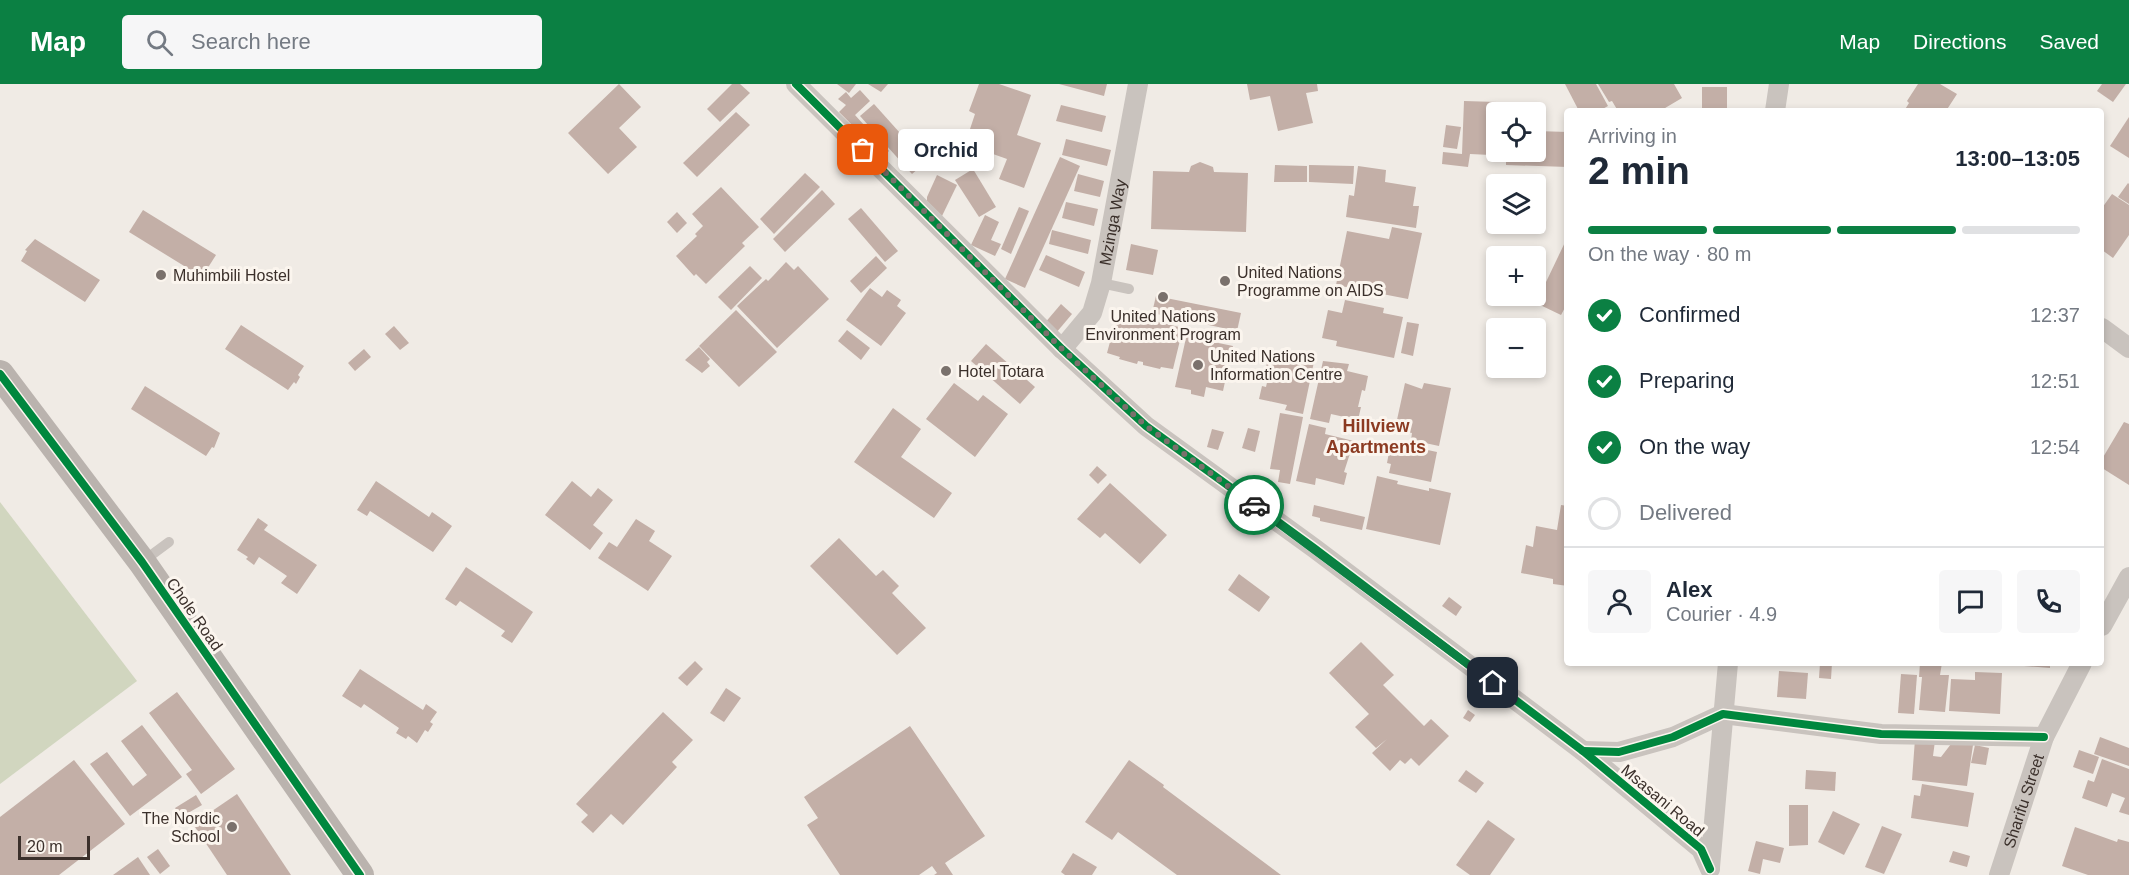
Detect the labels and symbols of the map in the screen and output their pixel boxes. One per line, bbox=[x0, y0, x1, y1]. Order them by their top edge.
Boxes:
pin bbox=[837, 124, 888, 175]
callout: Orchid bbox=[899, 129, 995, 171]
street label: Mzinga Way bbox=[1096, 178, 1129, 267]
place label: United Nations Programme on AIDS bbox=[1237, 264, 1384, 299]
place label: Muhimbili Hostel bbox=[173, 267, 290, 284]
marker: Muhimbili Hostel bbox=[154, 268, 168, 282]
marker: United Nations Programme on AIDS bbox=[1218, 274, 1232, 288]
marker: United Nations Environment Program bbox=[1156, 290, 1170, 304]
place label: United Nations Environment Program bbox=[1085, 308, 1241, 343]
place label: United Nations Information Centre bbox=[1210, 348, 1343, 383]
marker: United Nations Information Centre bbox=[1191, 358, 1205, 372]
place label: Hotel Totara bbox=[958, 363, 1044, 380]
marker: Hotel Totara bbox=[939, 364, 953, 378]
district label: Hillview Apartments bbox=[1326, 416, 1426, 457]
courier bbox=[1224, 475, 1284, 535]
street label: Chole Road bbox=[163, 575, 226, 654]
pin bbox=[1467, 657, 1518, 708]
street label: Sharifu Street bbox=[2000, 751, 2047, 850]
street label: Msasani Road bbox=[1618, 761, 1707, 840]
place label: The Nordic School bbox=[142, 810, 220, 845]
marker: The Nordic School bbox=[225, 820, 239, 834]
scale bar bbox=[18, 833, 90, 860]

